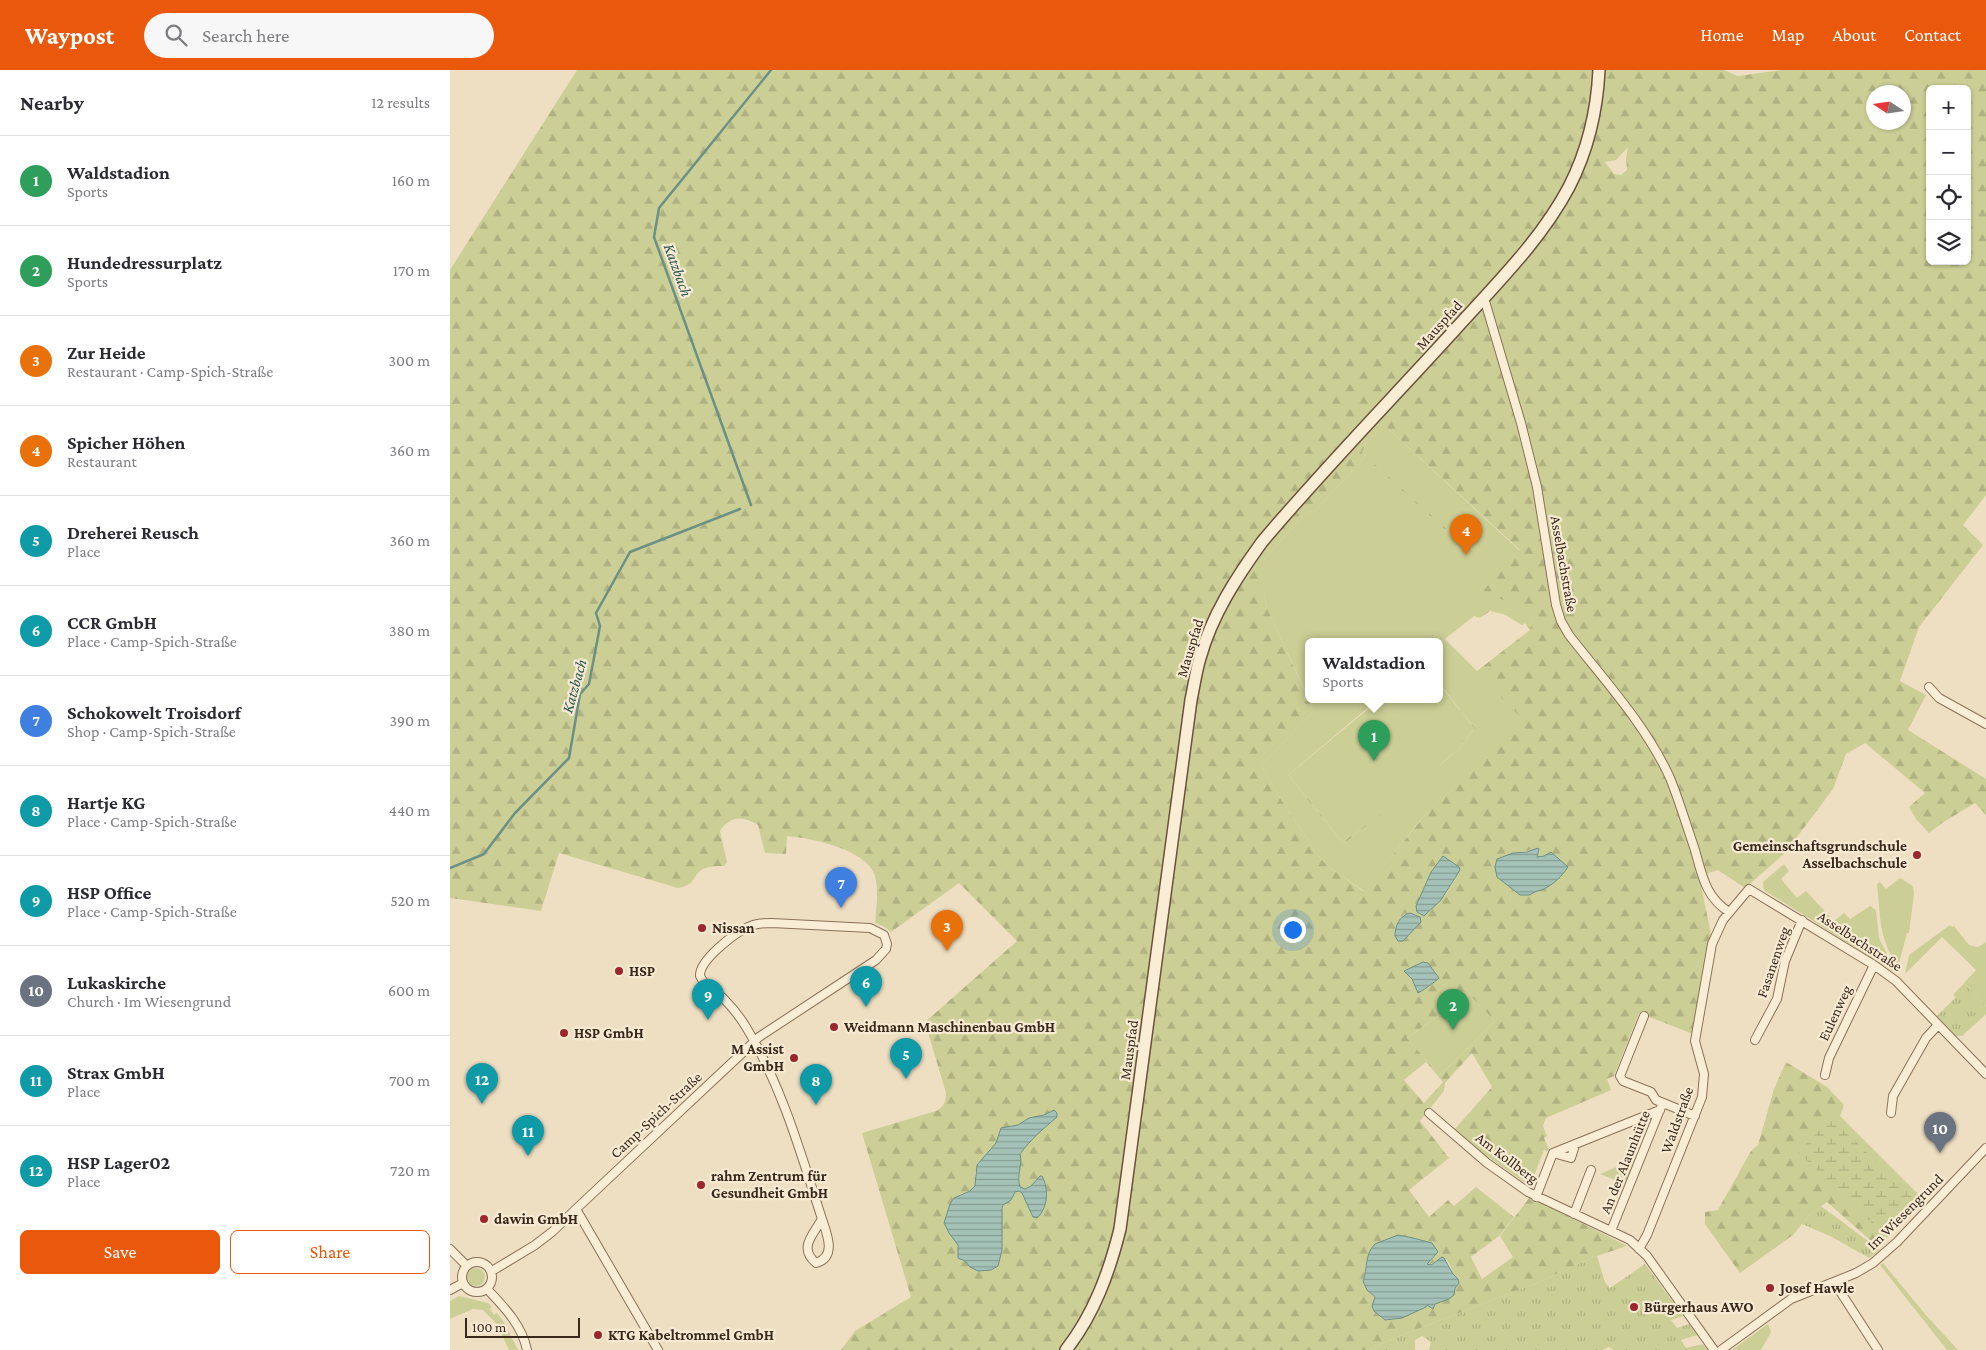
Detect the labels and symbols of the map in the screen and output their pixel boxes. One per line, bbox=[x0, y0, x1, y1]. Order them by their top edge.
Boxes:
north arrow bbox=[1866, 85, 1911, 130]
water label: Katzbach bbox=[661, 241, 696, 299]
street label: Mauspfad bbox=[1413, 297, 1466, 353]
pin: 4 bbox=[1450, 514, 1482, 555]
street label: Asselbachstraße bbox=[1548, 515, 1580, 614]
street label: Mauspfad bbox=[1174, 617, 1207, 680]
water label: Katzbach bbox=[558, 657, 590, 715]
pin: 1 bbox=[1358, 720, 1390, 761]
place label: Gemeinschaftsgrundschule Asselbachschule bbox=[1733, 838, 1907, 871]
marker: Gemeinschaftsgrundschule Asselbachschule bbox=[1911, 849, 1923, 861]
pin: 7 bbox=[825, 867, 857, 908]
street label: Asselbachstraße bbox=[1815, 908, 1906, 974]
pin: 3 bbox=[931, 910, 963, 951]
your location bbox=[1280, 917, 1306, 943]
place label: Nissan bbox=[712, 920, 755, 936]
marker: Nissan bbox=[696, 922, 708, 934]
street label: Fasanenweg bbox=[1753, 924, 1794, 1000]
place label: HSP bbox=[629, 963, 655, 979]
marker: HSP bbox=[613, 965, 625, 977]
pin: 6 bbox=[850, 966, 882, 1007]
pin: 9 bbox=[692, 979, 724, 1020]
street label: Eulenweg bbox=[1815, 983, 1856, 1044]
pin: 2 bbox=[1437, 989, 1469, 1030]
place label: Weidmann Maschinenbau GmbH bbox=[843, 1019, 1055, 1035]
street label: Mauspfad bbox=[1117, 1019, 1142, 1081]
marker: Weidmann Maschinenbau GmbH bbox=[828, 1021, 840, 1033]
place label: HSP GmbH bbox=[574, 1025, 644, 1041]
marker: HSP GmbH bbox=[558, 1027, 570, 1039]
pin: 5 bbox=[890, 1038, 922, 1079]
place label: M Assist GmbH bbox=[731, 1041, 785, 1074]
marker: M Assist GmbH bbox=[788, 1052, 800, 1064]
pin: 12 bbox=[466, 1063, 498, 1104]
pin: 8 bbox=[800, 1064, 832, 1105]
street label: Camp-Spich-Straße bbox=[607, 1068, 706, 1162]
street label: Waldstraße bbox=[1658, 1084, 1697, 1155]
street label: An der Alaunhütte bbox=[1597, 1108, 1653, 1216]
pin: 10 bbox=[1924, 1112, 1956, 1153]
pin: 11 bbox=[512, 1115, 544, 1156]
street label: Am Kollberg bbox=[1472, 1129, 1541, 1187]
place label: rahm Zentrum für Gesundheit GmbH bbox=[711, 1168, 828, 1201]
street label: Im Wiesengrund bbox=[1864, 1171, 1947, 1254]
marker: rahm Zentrum für Gesundheit GmbH bbox=[695, 1179, 707, 1191]
place label: dawin GmbH bbox=[494, 1211, 578, 1227]
marker: dawin GmbH bbox=[478, 1213, 490, 1225]
place label: Josef Hawle bbox=[1778, 1280, 1854, 1296]
marker: Josef Hawle bbox=[1764, 1282, 1776, 1294]
place label: Bürgerhaus AWO bbox=[1644, 1299, 1754, 1315]
marker: Bürgerhaus AWO bbox=[1628, 1301, 1640, 1313]
scale bar bbox=[465, 1315, 580, 1338]
place label: KTG Kabeltrommel GmbH bbox=[608, 1327, 774, 1343]
marker: KTG Kabeltrommel GmbH bbox=[592, 1329, 604, 1341]

